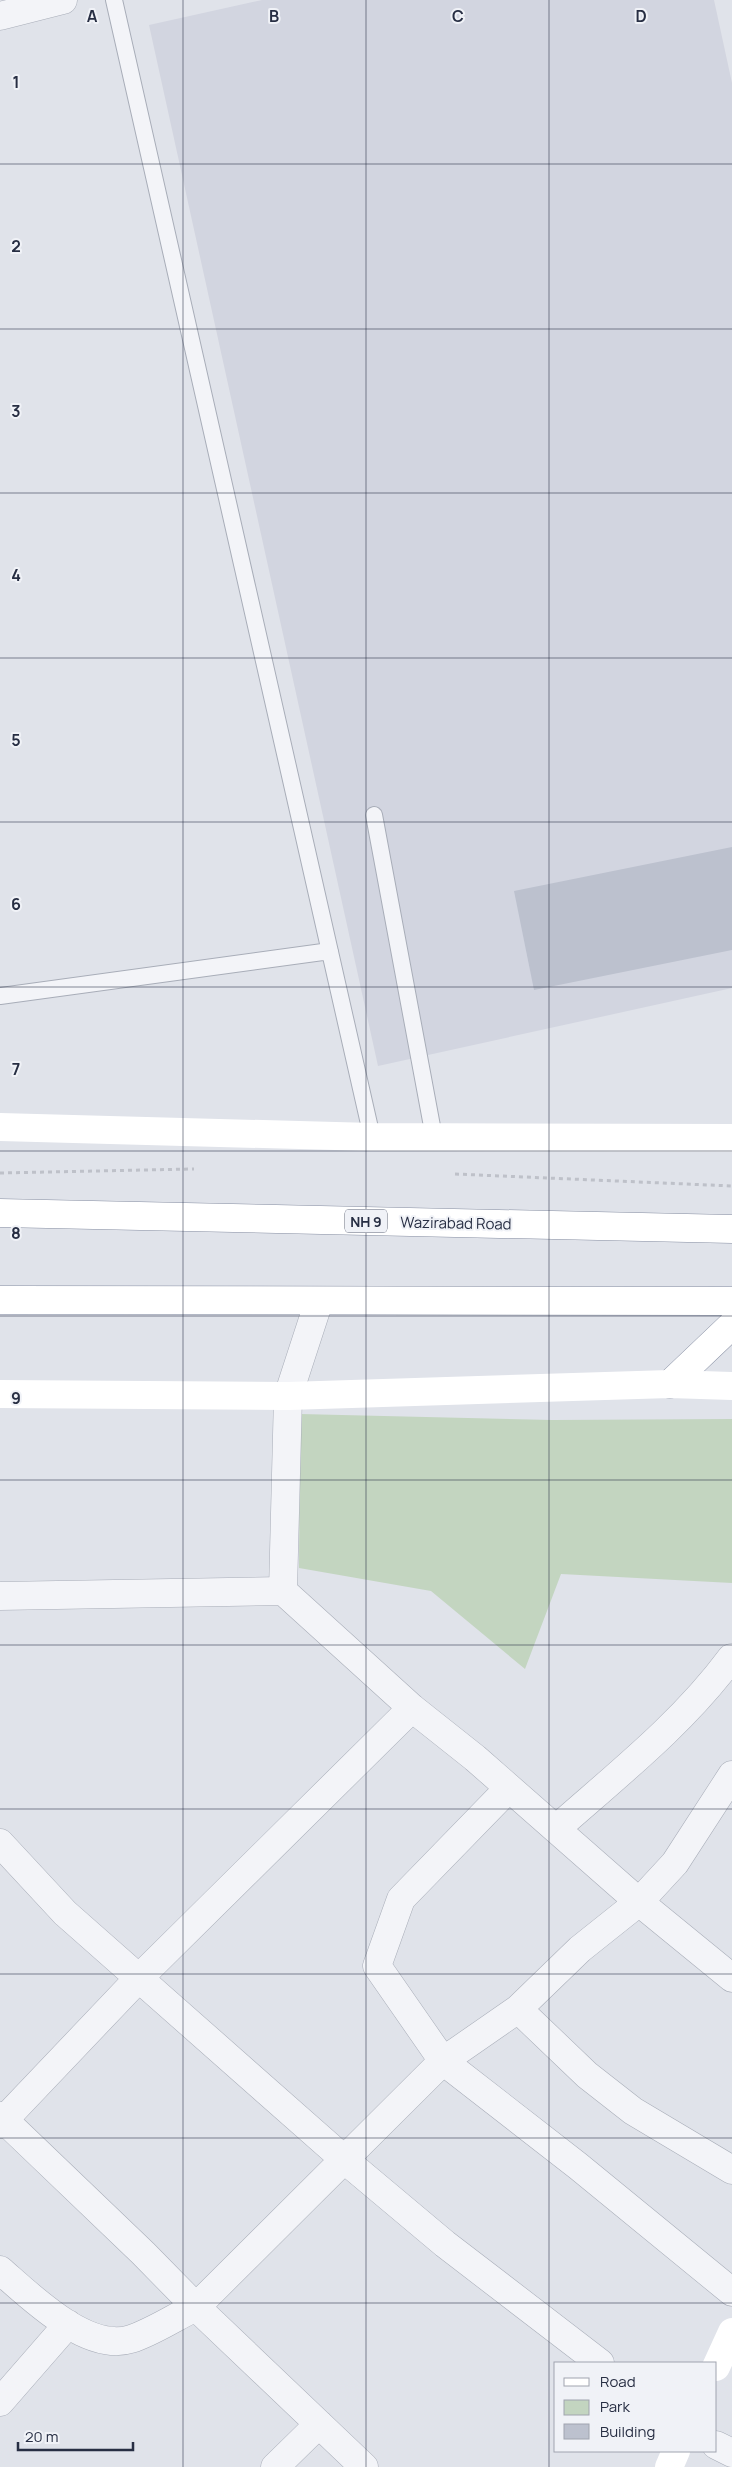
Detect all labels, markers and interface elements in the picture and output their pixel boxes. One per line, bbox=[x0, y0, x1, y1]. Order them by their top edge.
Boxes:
text: A bbox=[87, 5, 98, 27]
text: B bbox=[269, 5, 279, 27]
text: C bbox=[452, 5, 464, 27]
text: D bbox=[635, 5, 647, 27]
text: 1 bbox=[12, 71, 20, 93]
text: 2 bbox=[11, 235, 21, 257]
text: 3 bbox=[11, 400, 21, 422]
text: 4 bbox=[11, 564, 21, 586]
text: 5 bbox=[11, 729, 21, 751]
text: 6 bbox=[11, 893, 21, 915]
text: 7 bbox=[12, 1058, 20, 1080]
road number: NH 9 bbox=[345, 1210, 387, 1232]
street label: Wazirabad Road bbox=[400, 1212, 512, 1234]
text: 8 bbox=[11, 1222, 21, 1244]
text: 9 bbox=[11, 1387, 21, 1409]
legend bbox=[554, 2362, 717, 2452]
text: Road bbox=[600, 2371, 636, 2392]
text: Park bbox=[600, 2396, 630, 2417]
scale bar bbox=[18, 2420, 132, 2452]
text: Building bbox=[600, 2421, 655, 2442]
text: 20 m bbox=[25, 2426, 58, 2447]

